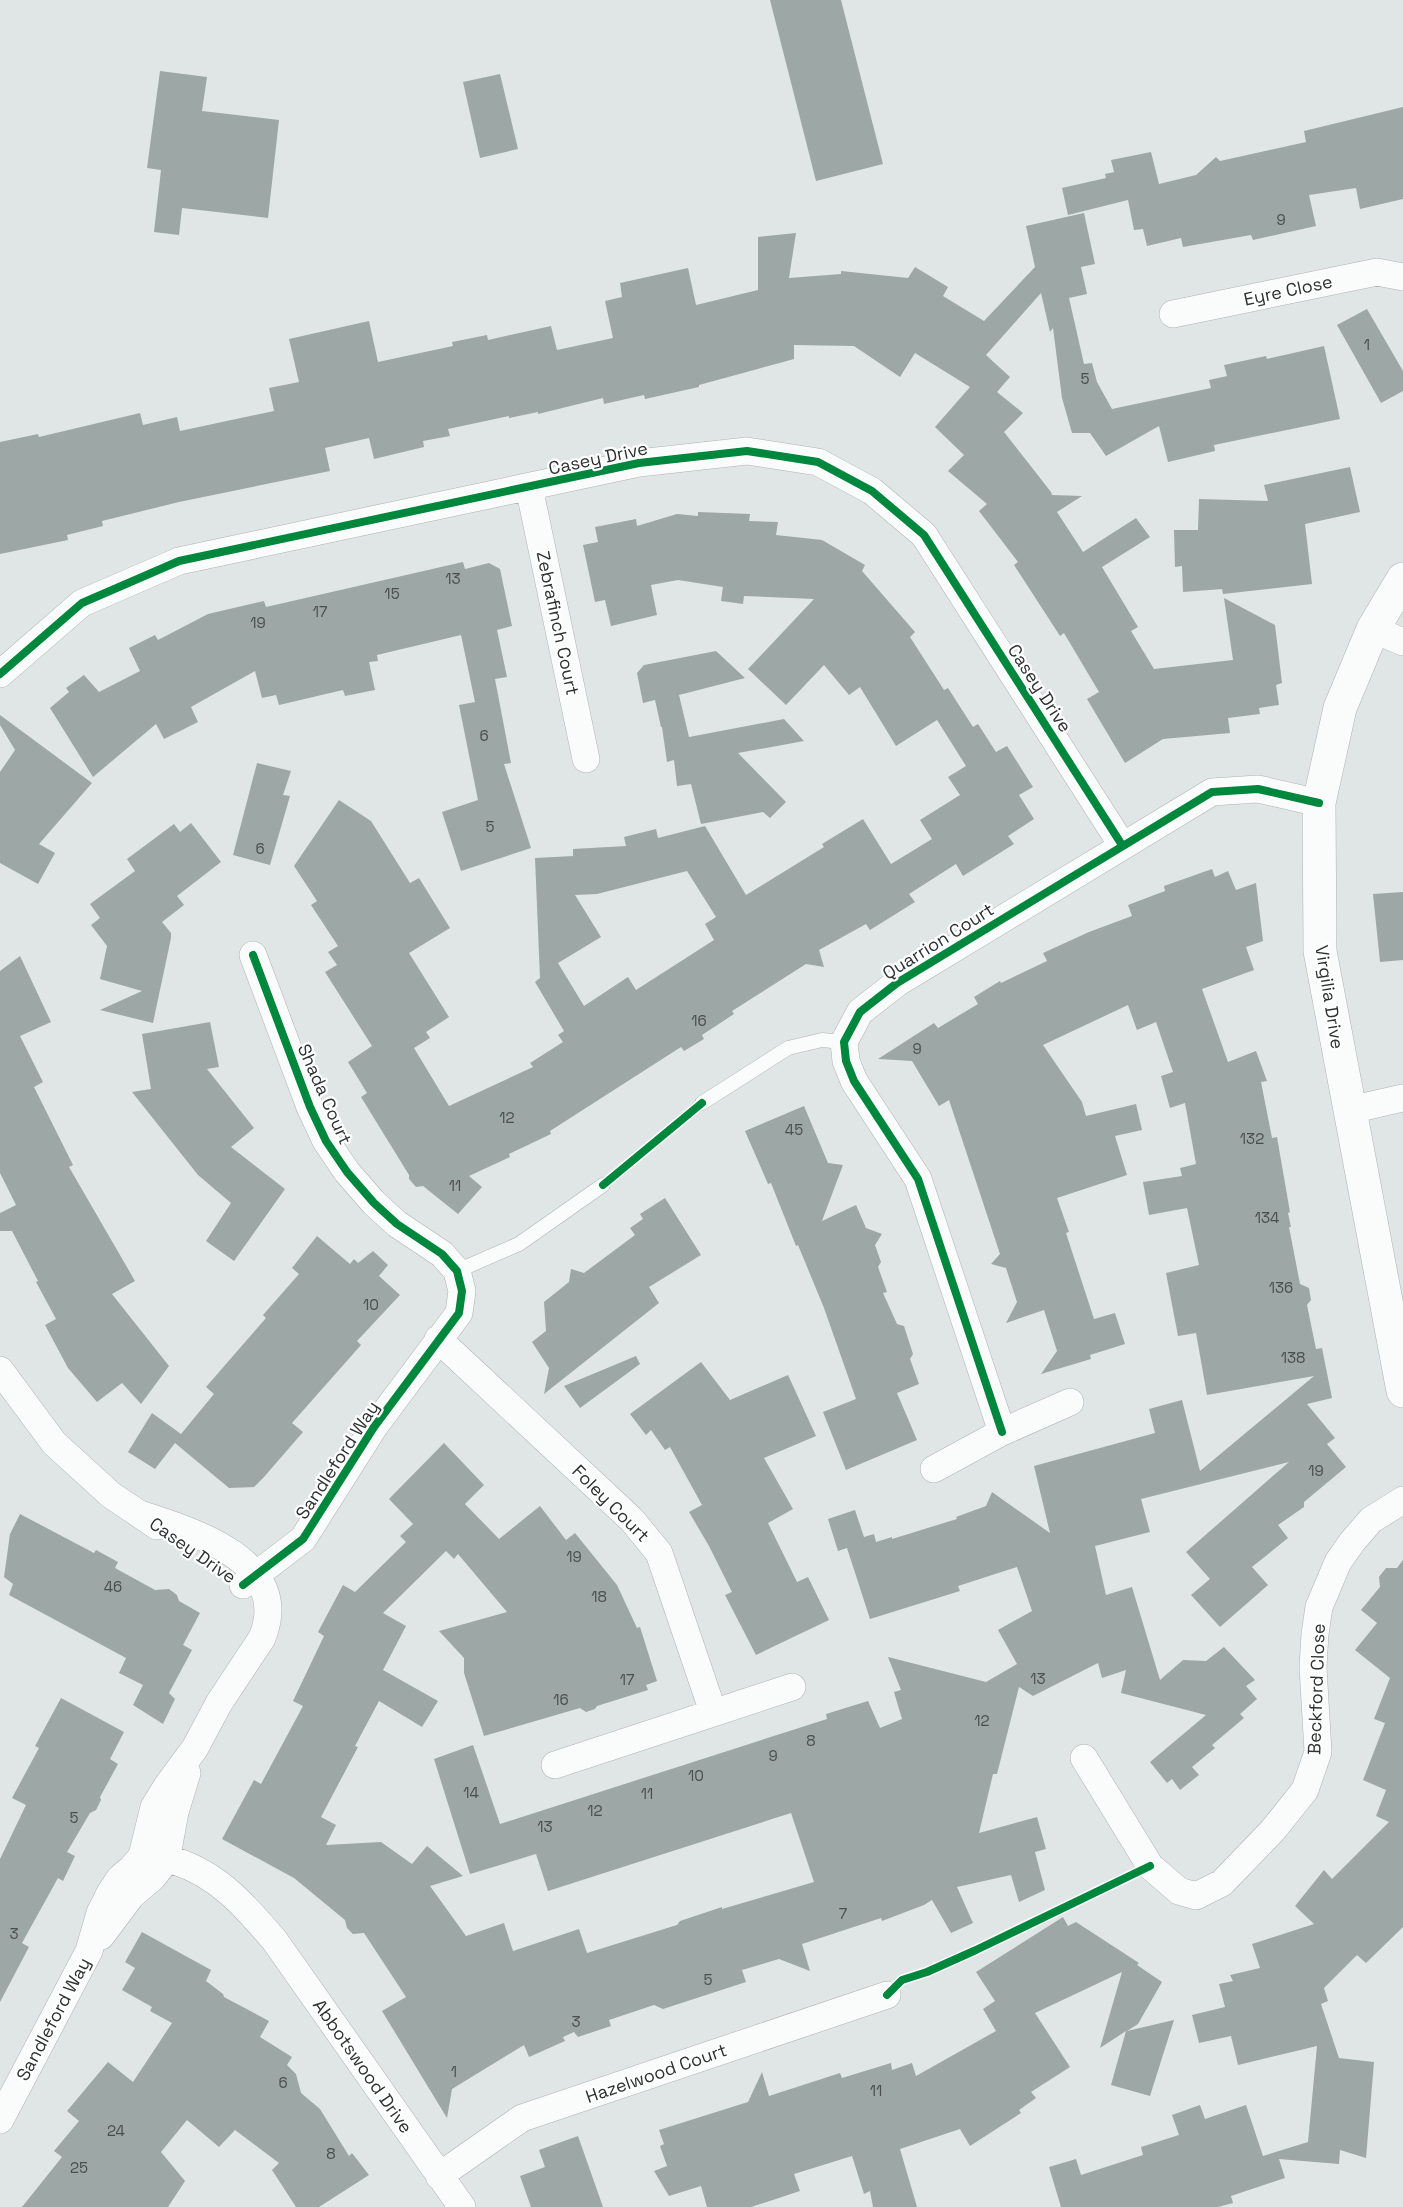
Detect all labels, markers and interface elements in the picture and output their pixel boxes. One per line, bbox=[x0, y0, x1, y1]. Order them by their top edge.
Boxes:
house number: 9 bbox=[1276, 210, 1286, 229]
street label: Eyre Close bbox=[1242, 269, 1334, 311]
house number: 1 bbox=[1364, 335, 1370, 354]
house number: 5 bbox=[1081, 369, 1090, 388]
street label: Casey Drive bbox=[546, 436, 650, 480]
street label: Zebrafinch Court bbox=[531, 549, 585, 697]
house number: 13 bbox=[445, 569, 461, 588]
house number: 15 bbox=[384, 584, 400, 603]
house number: 17 bbox=[313, 602, 327, 621]
house number: 19 bbox=[250, 613, 266, 632]
street label: Casey Drive bbox=[1003, 639, 1077, 737]
house number: 6 bbox=[479, 726, 489, 745]
house number: 5 bbox=[486, 817, 495, 836]
house number: 6 bbox=[255, 839, 265, 858]
street label: Quarrion Court bbox=[878, 898, 998, 984]
street label: Virgilia Drive bbox=[1310, 943, 1350, 1051]
house number: 16 bbox=[691, 1011, 707, 1030]
house number: 9 bbox=[912, 1039, 922, 1058]
street label: Shada Court bbox=[293, 1040, 357, 1148]
house number: 12 bbox=[499, 1108, 515, 1127]
house number: 45 bbox=[785, 1120, 803, 1139]
house number: 132 bbox=[1240, 1129, 1264, 1148]
house number: 11 bbox=[449, 1176, 461, 1195]
house number: 134 bbox=[1255, 1208, 1279, 1227]
house number: 136 bbox=[1269, 1278, 1293, 1297]
house number: 10 bbox=[363, 1295, 379, 1314]
house number: 138 bbox=[1281, 1348, 1305, 1367]
street label: Sandleford Way bbox=[290, 1396, 384, 1524]
street label: Foley Court bbox=[567, 1459, 655, 1547]
house number: 19 bbox=[1308, 1461, 1324, 1480]
street label: Casey Drive bbox=[145, 1512, 241, 1588]
house number: 19 bbox=[566, 1547, 582, 1566]
house number: 46 bbox=[104, 1577, 122, 1596]
house number: 18 bbox=[591, 1587, 607, 1606]
street label: Beckford Close bbox=[1302, 1623, 1330, 1755]
house number: 13 bbox=[1030, 1669, 1046, 1688]
house number: 17 bbox=[620, 1670, 634, 1689]
house number: 16 bbox=[553, 1690, 569, 1709]
house number: 12 bbox=[974, 1711, 990, 1730]
house number: 8 bbox=[806, 1731, 816, 1750]
house number: 9 bbox=[768, 1746, 778, 1765]
house number: 10 bbox=[688, 1766, 704, 1785]
house number: 14 bbox=[463, 1783, 479, 1802]
house number: 11 bbox=[641, 1784, 653, 1803]
house number: 12 bbox=[587, 1801, 603, 1820]
house number: 5 bbox=[70, 1808, 79, 1827]
house number: 13 bbox=[537, 1817, 553, 1836]
house number: 7 bbox=[839, 1904, 847, 1923]
house number: 3 bbox=[9, 1924, 19, 1943]
street label: Sandleford Way bbox=[11, 1953, 95, 2085]
house number: 5 bbox=[704, 1970, 713, 1989]
street label: Abbotswood Drive bbox=[308, 1994, 418, 2138]
house number: 3 bbox=[571, 2012, 581, 2031]
street label: Hazelwood Court bbox=[582, 2038, 730, 2108]
house number: 1 bbox=[451, 2062, 457, 2081]
house number: 6 bbox=[278, 2073, 288, 2092]
house number: 11 bbox=[870, 2081, 882, 2100]
house number: 24 bbox=[107, 2121, 125, 2140]
house number: 8 bbox=[326, 2144, 336, 2163]
house number: 25 bbox=[70, 2158, 88, 2177]

